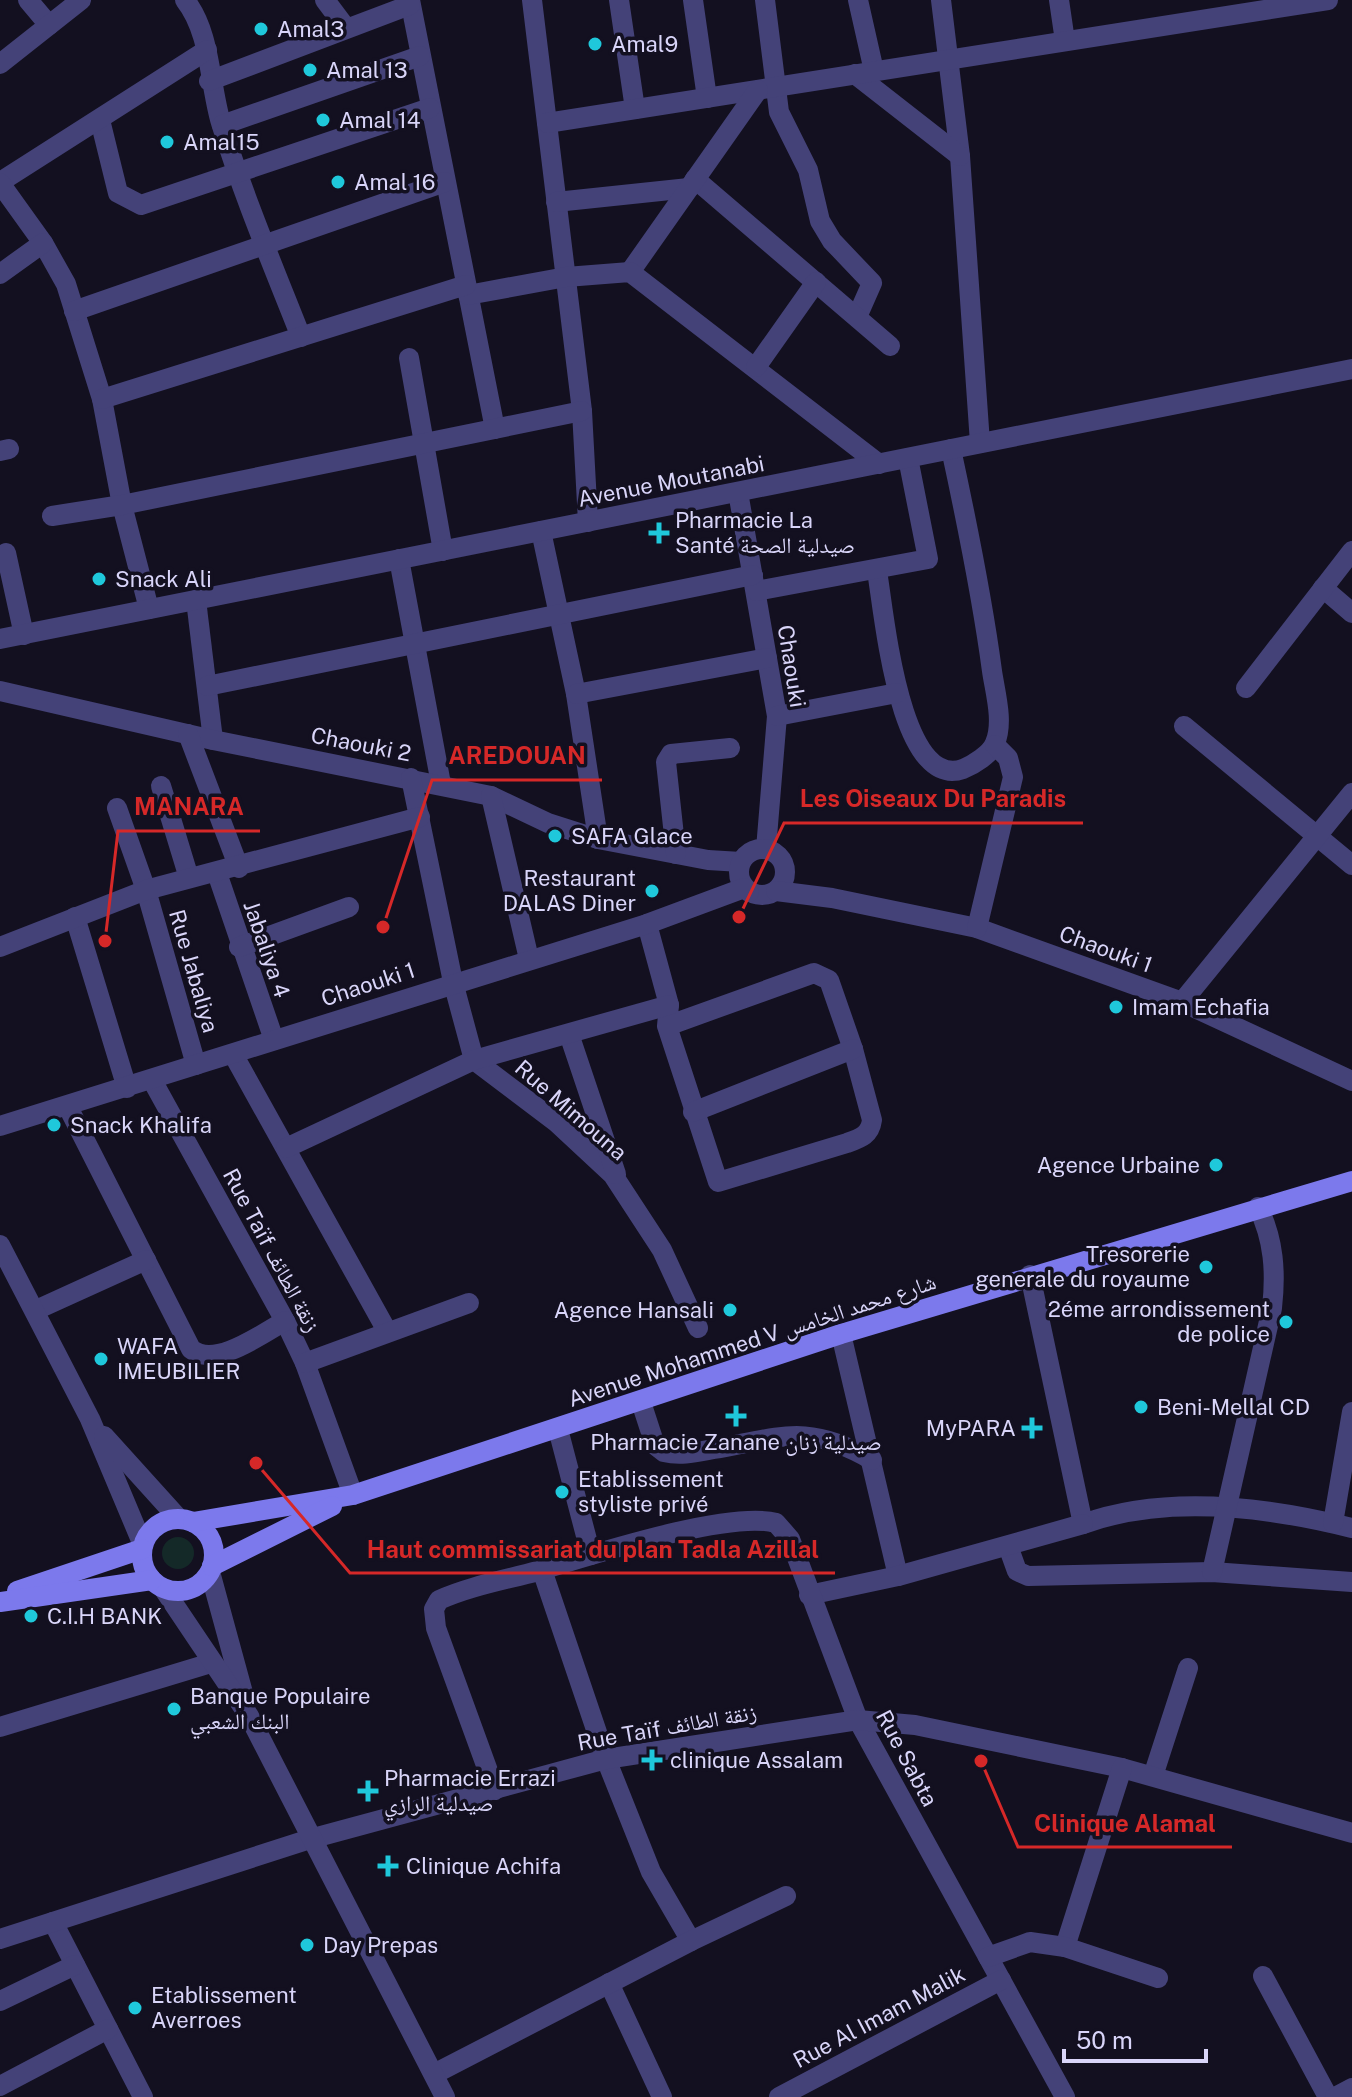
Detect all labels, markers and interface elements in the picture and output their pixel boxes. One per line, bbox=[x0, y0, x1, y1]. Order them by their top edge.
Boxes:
place label: Amal3 bbox=[277, 16, 344, 42]
marker: Amal3 bbox=[252, 20, 270, 38]
place label: Amal9 bbox=[611, 31, 678, 57]
marker: Amal9 bbox=[586, 35, 604, 53]
place label: Amal 13 bbox=[326, 57, 408, 83]
marker: Amal 13 bbox=[301, 61, 319, 79]
place label: Amal 14 bbox=[339, 107, 421, 133]
marker: Amal 14 bbox=[314, 111, 332, 129]
place label: Amal15 bbox=[183, 129, 260, 155]
marker: Amal15 bbox=[158, 133, 176, 151]
place label: Amal 16 bbox=[354, 169, 435, 195]
marker: Amal 16 bbox=[329, 173, 347, 191]
street label: Avenue Moutanabi bbox=[576, 450, 766, 512]
place label: Pharmacie La Santé صيدلية الصحة bbox=[675, 507, 855, 558]
marker: Pharmacie La Santé صيدلية الصحة bbox=[650, 524, 668, 542]
place label: Snack Ali bbox=[115, 566, 212, 592]
marker: Snack Ali bbox=[90, 570, 108, 588]
street label: Chaouki bbox=[773, 623, 811, 709]
street label: Chaouki 2 bbox=[309, 722, 413, 766]
callout: AREDOUAN bbox=[432, 732, 602, 780]
text: AREDOUAN bbox=[448, 741, 586, 769]
callout: Les Oiseaux Du Paradis bbox=[784, 775, 1083, 823]
callout: MANARA bbox=[118, 783, 260, 831]
text: Les Oiseaux Du Paradis bbox=[800, 784, 1066, 812]
text: MANARA bbox=[134, 792, 244, 820]
place label: SAFA Glace bbox=[571, 823, 693, 849]
marker: SAFA Glace bbox=[546, 827, 564, 845]
place label: Restaurant DALAS Diner bbox=[503, 865, 636, 916]
marker: Restaurant DALAS Diner bbox=[643, 882, 661, 900]
street label: Jabaliya 4 bbox=[238, 897, 296, 1001]
street label: Rue Jabaliya bbox=[164, 907, 224, 1035]
street label: Chaouki 1 bbox=[1056, 920, 1156, 978]
street label: Chaouki 1 bbox=[318, 957, 418, 1011]
place label: Imam Echafia bbox=[1132, 994, 1270, 1020]
marker: Imam Echafia bbox=[1107, 998, 1125, 1016]
street label: Rue Mimouna bbox=[510, 1054, 632, 1166]
place label: Snack Khalifa bbox=[70, 1112, 212, 1138]
marker: Snack Khalifa bbox=[45, 1116, 63, 1134]
place label: Agence Urbaine bbox=[1037, 1152, 1200, 1178]
marker: Agence Urbaine bbox=[1207, 1156, 1225, 1174]
street label: Rue Taïf زنقة الطائف bbox=[218, 1164, 326, 1336]
place label: Tresorerie generale du royaume bbox=[975, 1241, 1190, 1292]
marker: Tresorerie generale du royaume bbox=[1197, 1258, 1215, 1276]
street label: Avenue Mohammed V شارع محمد الخامس bbox=[565, 1268, 940, 1413]
place label: 2éme arrondissement de police bbox=[1048, 1296, 1270, 1347]
place label: Agence Hansali bbox=[554, 1297, 714, 1323]
marker: Agence Hansali bbox=[721, 1301, 739, 1319]
marker: 2éme arrondissement de police bbox=[1277, 1313, 1295, 1331]
place label: WAFA IMEUBILIER bbox=[117, 1333, 241, 1384]
marker: WAFA IMEUBILIER bbox=[92, 1350, 110, 1368]
place label: Beni-Mellal CD bbox=[1157, 1394, 1310, 1420]
marker: Beni-Mellal CD bbox=[1132, 1398, 1150, 1416]
marker: Pharmacie Zanane صيدلية زنان bbox=[727, 1407, 745, 1425]
place label: MyPARA bbox=[926, 1415, 1016, 1441]
marker: MyPARA bbox=[1023, 1419, 1041, 1437]
place label: Pharmacie Zanane صيدلية زنان bbox=[590, 1429, 882, 1456]
place label: Etablissement styliste privé bbox=[578, 1466, 724, 1517]
marker: Etablissement styliste privé bbox=[553, 1483, 571, 1501]
callout: Haut commissariat du plan Tadla Azillal bbox=[350, 1525, 835, 1573]
text: Haut commissariat du plan Tadla Azillal bbox=[367, 1535, 819, 1563]
place label: C.I.H BANK bbox=[47, 1603, 162, 1629]
marker: C.I.H BANK bbox=[22, 1607, 40, 1625]
place label: Banque Populaire البنك الشعبي bbox=[190, 1683, 371, 1739]
street label: Rue Taïf زنقة الطائف bbox=[575, 1698, 759, 1756]
marker: Banque Populaire البنك الشعبي bbox=[165, 1700, 183, 1718]
street label: Rue Sabta bbox=[871, 1705, 943, 1811]
place label: clinique Assalam bbox=[670, 1747, 843, 1773]
marker: clinique Assalam bbox=[641, 1749, 663, 1771]
place label: Pharmacie Errazi صيدلية الرازي bbox=[384, 1765, 556, 1821]
marker: Pharmacie Errazi صيدلية الرازي bbox=[359, 1782, 377, 1800]
callout: Clinique Alamal bbox=[1018, 1799, 1232, 1847]
text: Clinique Alamal bbox=[1034, 1809, 1216, 1837]
place label: Clinique Achifa bbox=[406, 1853, 561, 1879]
marker: Clinique Achifa bbox=[377, 1855, 399, 1877]
place label: Day Prepas bbox=[323, 1932, 438, 1958]
marker: Day Prepas bbox=[298, 1936, 316, 1954]
street label: Rue Al Imam Malik bbox=[789, 1961, 969, 2073]
place label: Etablissement Averroes bbox=[151, 1982, 297, 2033]
marker: Etablissement Averroes bbox=[126, 1999, 144, 2017]
scale bar bbox=[1064, 2013, 1206, 2063]
text: 50 m bbox=[1076, 2026, 1133, 2054]

